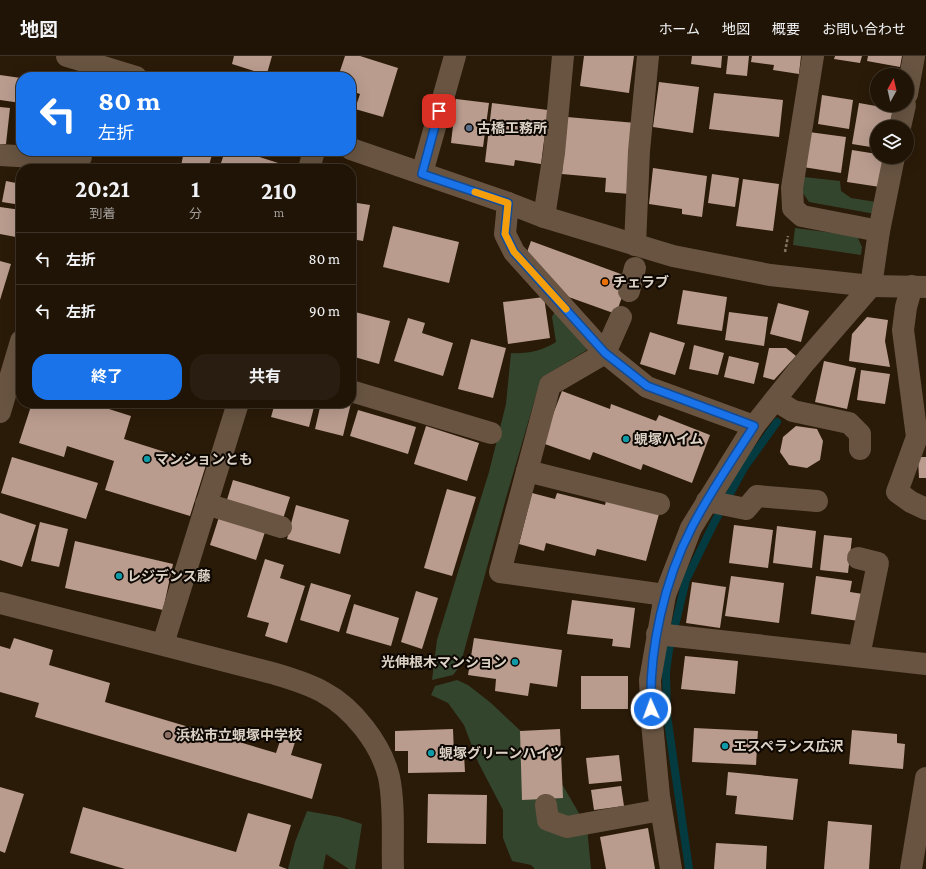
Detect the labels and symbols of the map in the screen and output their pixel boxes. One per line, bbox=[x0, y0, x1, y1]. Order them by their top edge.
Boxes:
north arrow bbox=[870, 68, 914, 112]
pin bbox=[422, 94, 456, 128]
place label: 古橋工務所 bbox=[477, 120, 547, 136]
marker: 古橋工務所 bbox=[464, 123, 474, 133]
place label: チェラブ bbox=[613, 274, 669, 290]
marker: チェラブ bbox=[600, 277, 610, 287]
place label: 蜆塚ハイム bbox=[634, 431, 703, 447]
marker: 蜆塚ハイム bbox=[621, 434, 631, 444]
place label: マンションとも bbox=[155, 451, 253, 467]
marker: マンションとも bbox=[142, 454, 152, 464]
place label: レジデンス藤 bbox=[127, 568, 211, 584]
marker: レジデンス藤 bbox=[114, 571, 124, 581]
place label: 光伸根木マンション bbox=[381, 654, 507, 670]
marker: 光伸根木マンション bbox=[510, 657, 520, 667]
position arrow bbox=[630, 688, 672, 730]
place label: 浜松市立蜆塚中学校 bbox=[176, 727, 302, 743]
marker: 浜松市立蜆塚中学校 bbox=[163, 730, 173, 740]
place label: エスペランス広沢 bbox=[733, 738, 844, 754]
marker: エスペランス広沢 bbox=[720, 741, 730, 751]
place label: 蜆塚グリーンハイツ bbox=[439, 745, 564, 761]
marker: 蜆塚グリーンハイツ bbox=[426, 748, 436, 758]

